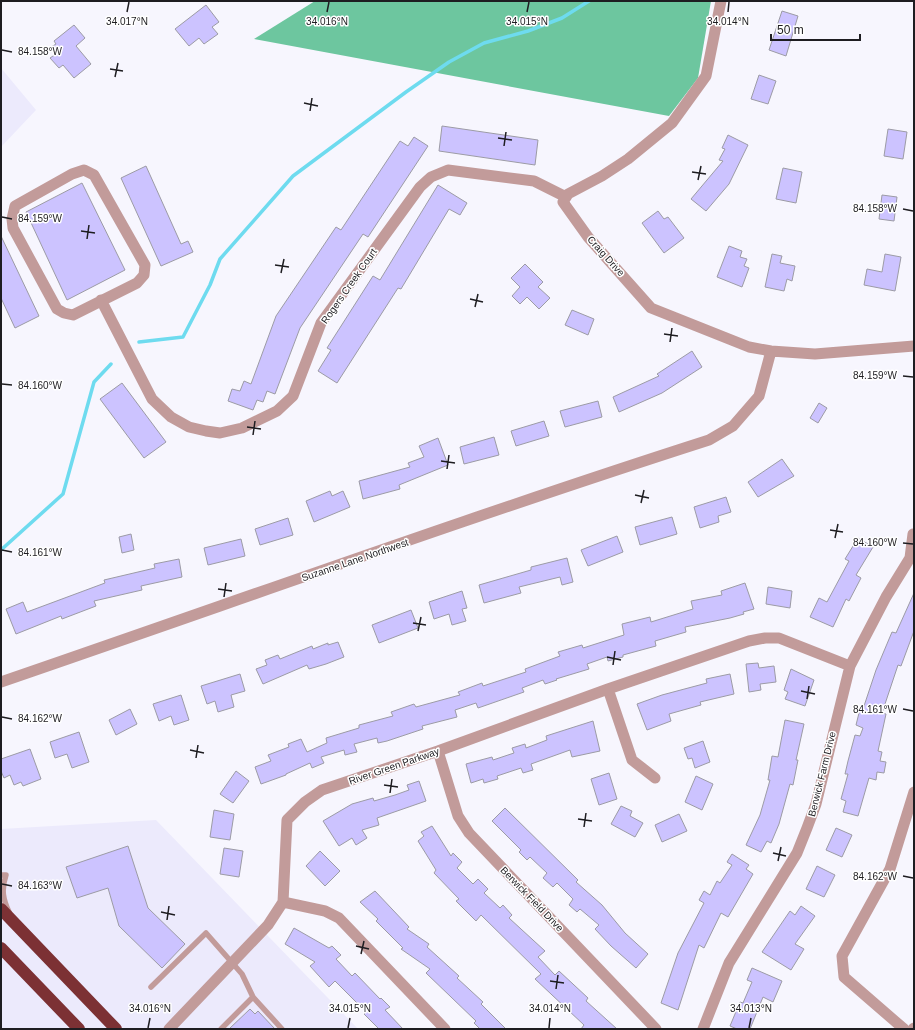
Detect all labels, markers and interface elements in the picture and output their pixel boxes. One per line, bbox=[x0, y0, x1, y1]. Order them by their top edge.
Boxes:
text: 34.017°N bbox=[106, 16, 148, 27]
text: 34.016°N bbox=[306, 16, 348, 27]
text: 34.015°N bbox=[506, 16, 548, 27]
text: 34.014°N bbox=[707, 16, 749, 27]
scale bar bbox=[771, 16, 860, 42]
text: 50 m bbox=[777, 23, 804, 37]
text: 84.158°W bbox=[18, 46, 63, 57]
text: 84.158°W bbox=[853, 203, 898, 214]
text: 84.159°W bbox=[18, 213, 63, 224]
street label: Craig Drive bbox=[585, 234, 627, 279]
street label: Rogers Creek Court bbox=[319, 246, 379, 326]
text: 84.159°W bbox=[853, 370, 898, 381]
text: 84.160°W bbox=[18, 380, 63, 391]
street label: Suzanne Lane Northwest bbox=[300, 536, 410, 583]
text: 84.160°W bbox=[853, 537, 898, 548]
text: 84.161°W bbox=[18, 547, 63, 558]
text: 84.161°W bbox=[853, 704, 898, 715]
text: 84.162°W bbox=[18, 713, 63, 724]
street label: Berwick Farm Drive bbox=[806, 730, 838, 818]
street label: River Green Parkway bbox=[347, 745, 441, 787]
street label: Berwick Field Drive bbox=[498, 864, 566, 934]
text: 84.162°W bbox=[853, 871, 898, 882]
text: 84.163°W bbox=[18, 880, 63, 891]
text: 34.016°N bbox=[129, 1003, 171, 1014]
text: 34.015°N bbox=[329, 1003, 371, 1014]
text: 34.014°N bbox=[529, 1003, 571, 1014]
text: 34.013°N bbox=[730, 1003, 772, 1014]

